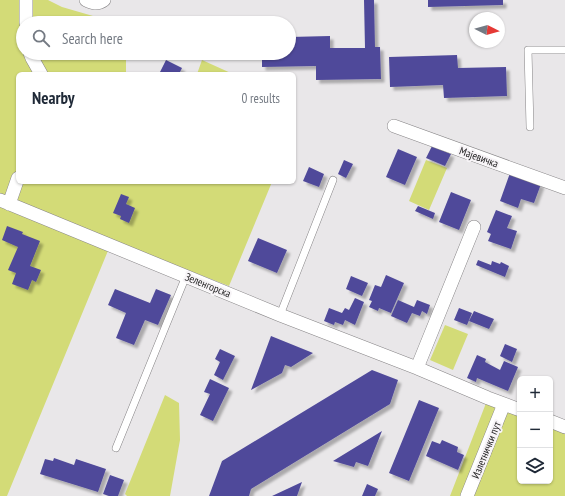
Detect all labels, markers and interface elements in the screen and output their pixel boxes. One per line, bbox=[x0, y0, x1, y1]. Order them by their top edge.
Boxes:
north arrow bbox=[469, 12, 505, 48]
search box bbox=[16, 16, 296, 60]
icon: search bbox=[30, 27, 52, 49]
text: Search here bbox=[62, 29, 123, 48]
text: Nearby bbox=[32, 87, 75, 109]
text: 0 results bbox=[241, 90, 280, 107]
street label: Мајевичка bbox=[458, 143, 500, 171]
street label: Зеленгорска bbox=[183, 269, 233, 301]
map controls bbox=[517, 376, 553, 484]
button: + bbox=[517, 376, 553, 412]
button: − bbox=[517, 412, 553, 448]
street label: Излетнички пут bbox=[468, 419, 504, 481]
button: layers bbox=[517, 448, 553, 484]

